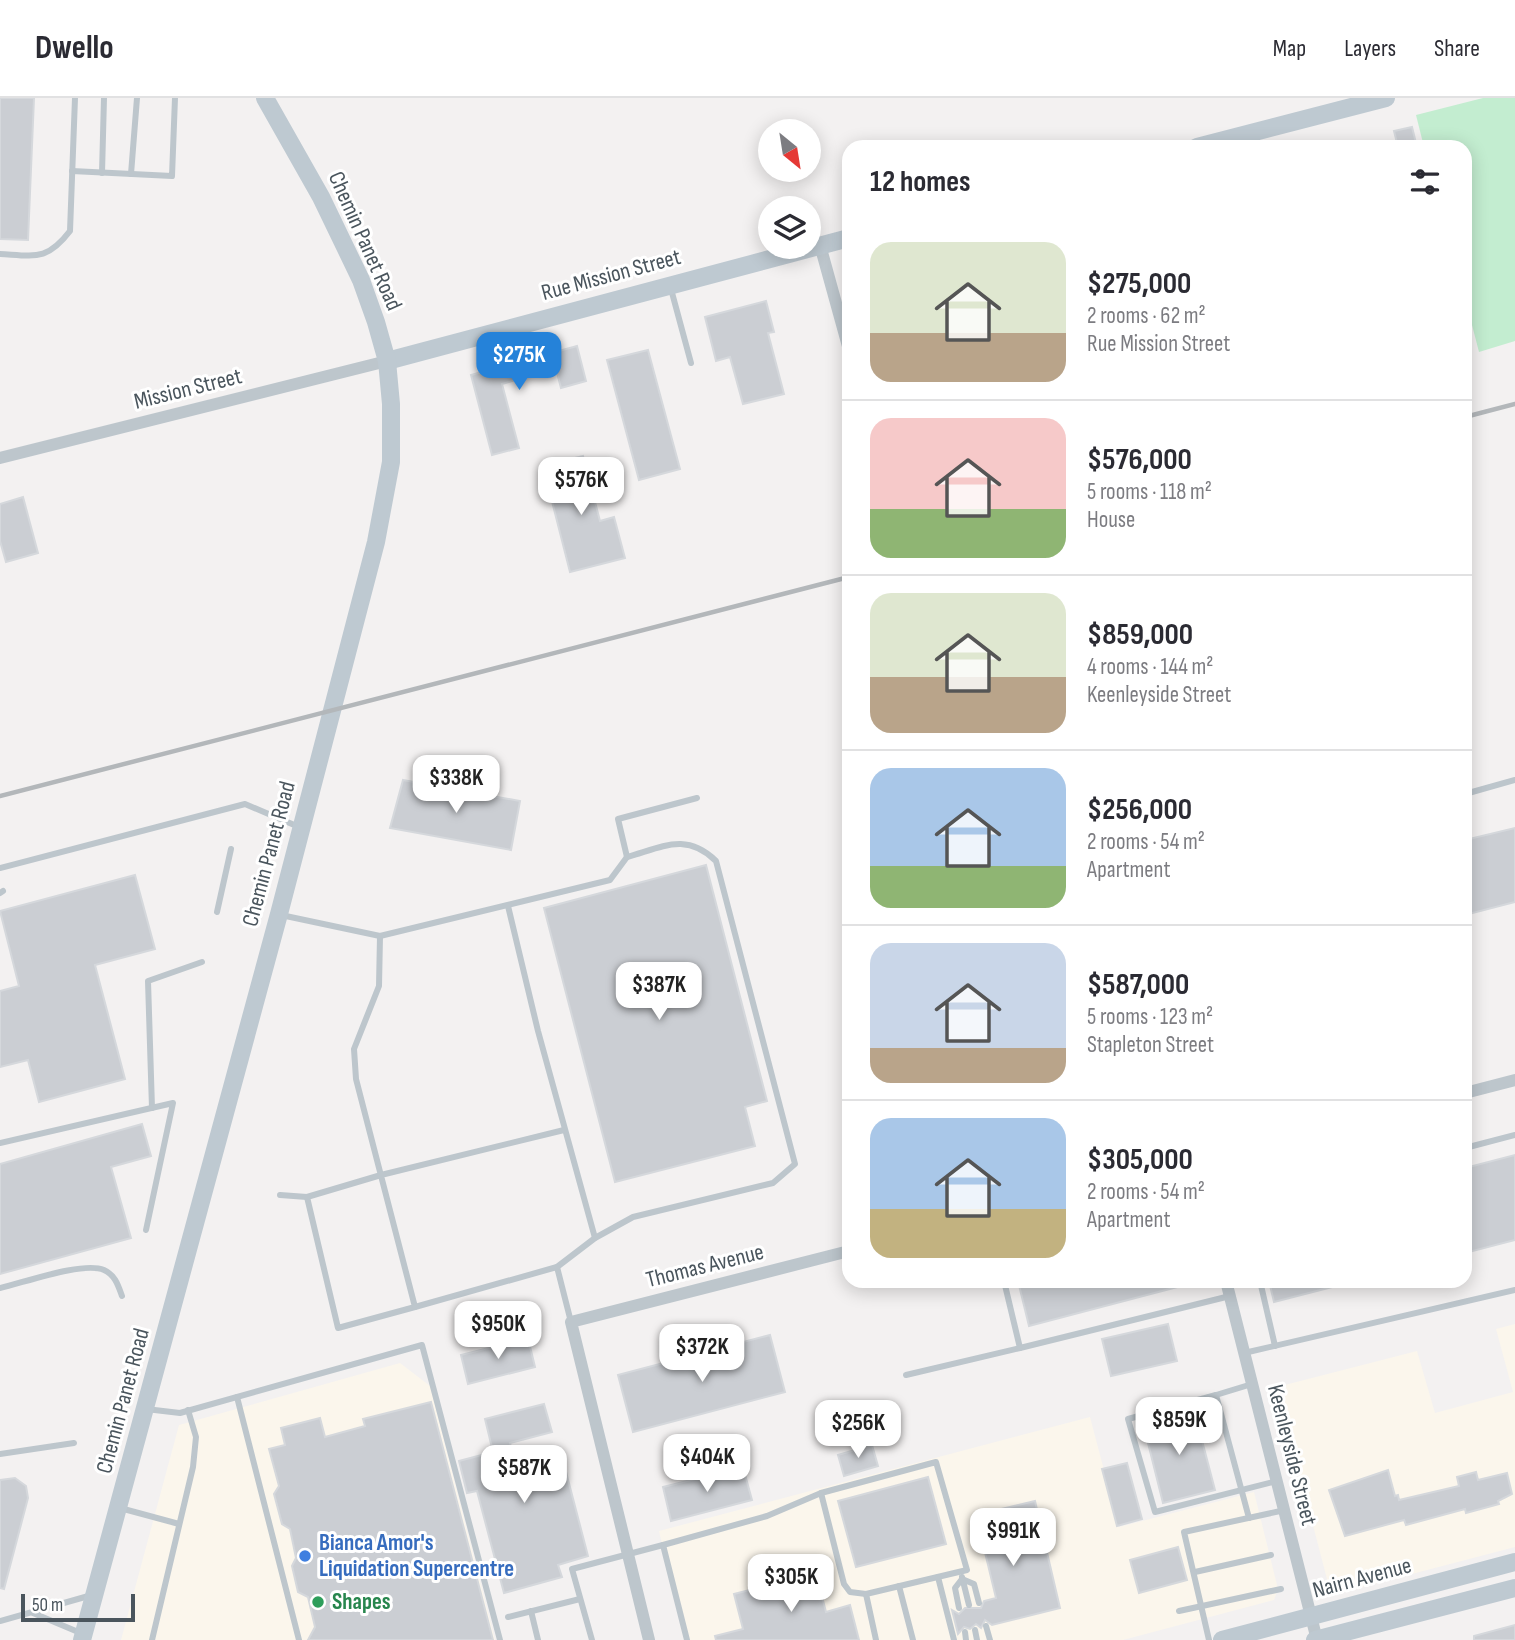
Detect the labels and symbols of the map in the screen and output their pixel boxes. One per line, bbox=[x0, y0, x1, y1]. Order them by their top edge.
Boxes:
north arrow bbox=[758, 119, 821, 182]
street label: Chemin Panet Road bbox=[322, 167, 408, 315]
street label: Rue Mission Street bbox=[538, 243, 684, 307]
pin: $275K bbox=[470, 332, 568, 392]
street label: Mission Street bbox=[131, 362, 245, 416]
pin: $576K bbox=[532, 458, 630, 517]
pin: $338K bbox=[407, 756, 505, 815]
street label: Chemin Panet Road bbox=[236, 778, 302, 930]
pin: $387K bbox=[610, 962, 708, 1022]
street label: Thomas Avenue bbox=[643, 1238, 767, 1294]
pin: $950K bbox=[449, 1302, 547, 1361]
pin: $372K bbox=[653, 1324, 751, 1384]
street label: Chemin Panet Road bbox=[90, 1325, 156, 1477]
street label: Keenleyside Street bbox=[1261, 1382, 1323, 1528]
pin: $859K bbox=[1130, 1398, 1228, 1457]
pin: $256K bbox=[809, 1400, 907, 1460]
pin: $404K bbox=[658, 1434, 756, 1494]
pin: $587K bbox=[475, 1446, 573, 1505]
pin: $991K bbox=[964, 1508, 1062, 1568]
place label: Bianca Amor's Liquidation Supercentre bbox=[319, 1529, 514, 1583]
marker: Bianca Amor's Liquidation Supercentre bbox=[297, 1548, 313, 1564]
street label: Nairn Avenue bbox=[1309, 1551, 1415, 1605]
pin: $305K bbox=[742, 1554, 840, 1614]
place label: Shapes bbox=[332, 1588, 391, 1616]
scale bar bbox=[21, 1591, 135, 1623]
marker: Shapes bbox=[310, 1594, 326, 1610]

